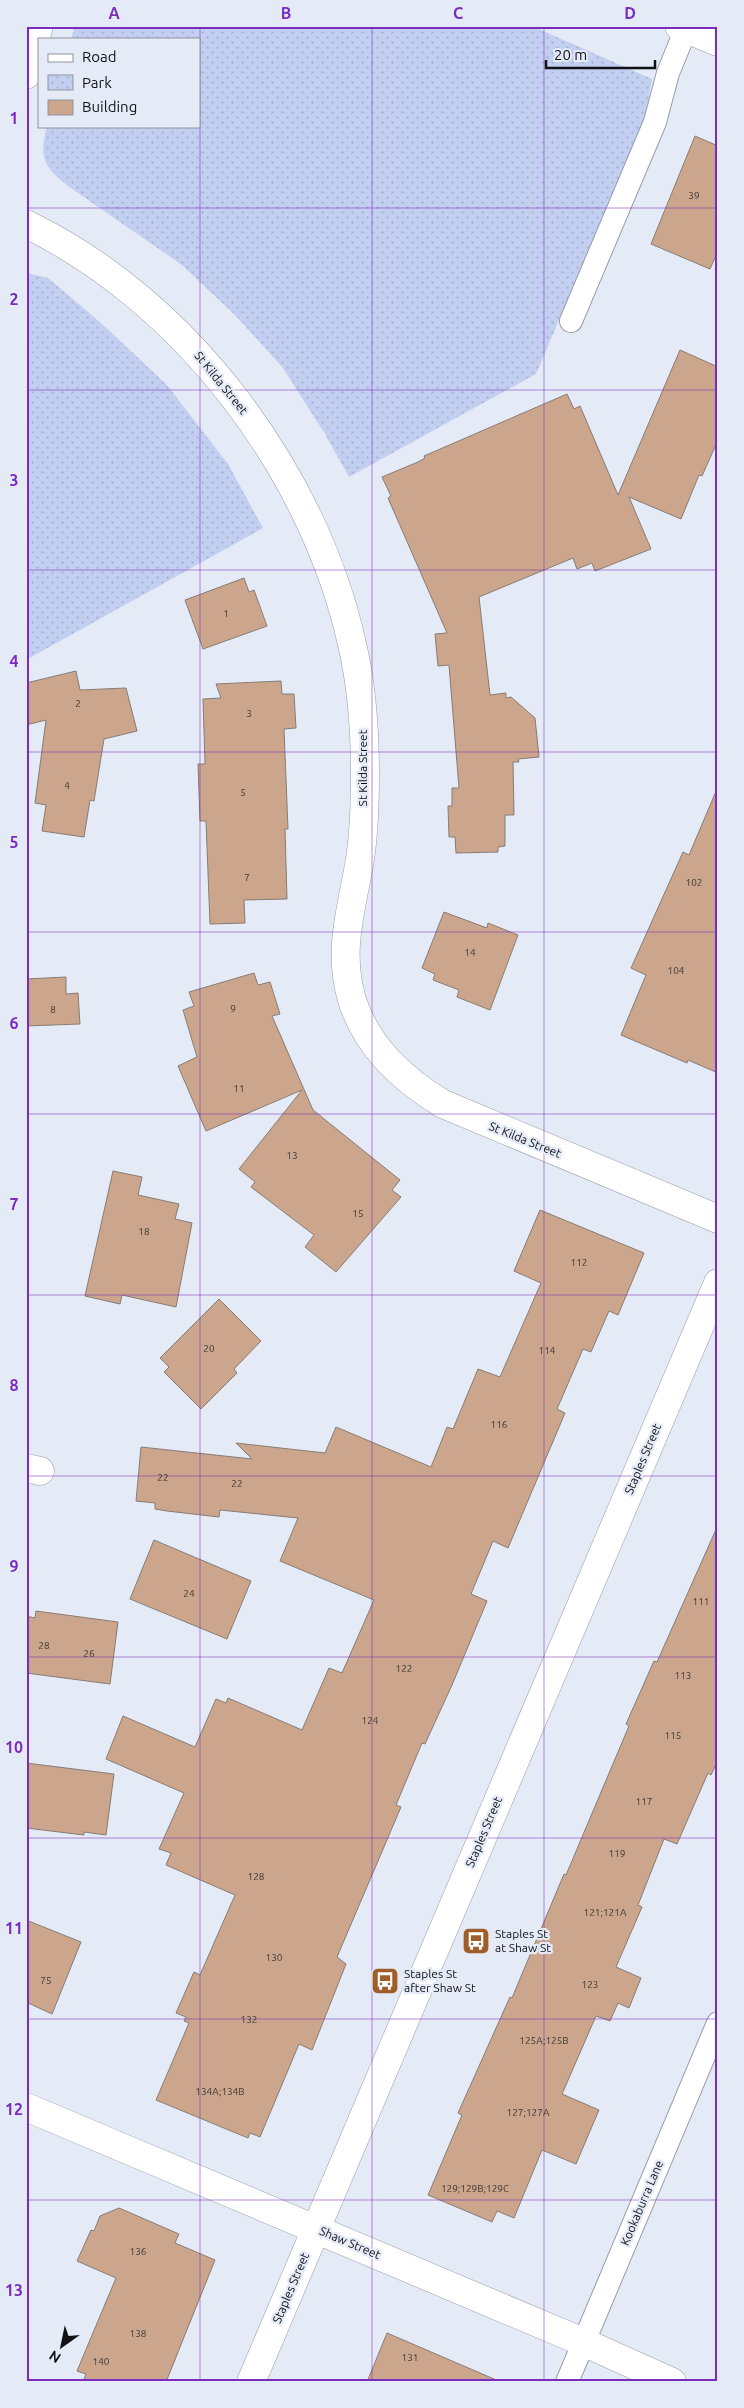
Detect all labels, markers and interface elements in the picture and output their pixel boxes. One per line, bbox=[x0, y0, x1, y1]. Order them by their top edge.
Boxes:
text: A bbox=[108, 4, 120, 22]
text: B bbox=[281, 4, 291, 22]
text: C bbox=[453, 4, 463, 22]
text: D bbox=[624, 4, 636, 22]
legend bbox=[38, 38, 200, 128]
scale bar bbox=[546, 38, 655, 70]
text: 20 m bbox=[554, 46, 587, 63]
text: Road bbox=[82, 48, 117, 65]
text: Park bbox=[82, 74, 112, 91]
text: Building bbox=[82, 98, 137, 115]
text: 1 bbox=[9, 109, 19, 127]
house number: 39 bbox=[688, 190, 700, 201]
text: 2 bbox=[9, 290, 19, 308]
street label: St Kilda Street bbox=[192, 349, 251, 417]
text: 3 bbox=[9, 471, 19, 489]
house number: 1 bbox=[223, 608, 229, 619]
text: 4 bbox=[9, 652, 19, 670]
house number: 2 bbox=[75, 698, 81, 709]
house number: 3 bbox=[246, 708, 252, 719]
street label: St Kilda Street bbox=[356, 729, 369, 806]
house number: 4 bbox=[64, 780, 70, 791]
house number: 5 bbox=[240, 787, 246, 798]
text: 5 bbox=[9, 833, 19, 851]
house number: 7 bbox=[244, 872, 250, 883]
house number: 102 bbox=[686, 877, 702, 888]
house number: 14 bbox=[464, 947, 476, 958]
house number: 104 bbox=[668, 965, 685, 976]
house number: 9 bbox=[230, 1003, 236, 1014]
house number: 8 bbox=[50, 1004, 56, 1015]
text: 6 bbox=[9, 1014, 19, 1032]
house number: 11 bbox=[233, 1083, 245, 1094]
street label: St Kilda Street bbox=[487, 1119, 563, 1160]
house number: 13 bbox=[286, 1150, 298, 1161]
text: 7 bbox=[9, 1195, 19, 1213]
house number: 15 bbox=[352, 1208, 364, 1219]
house number: 18 bbox=[138, 1226, 150, 1237]
house number: 112 bbox=[571, 1257, 587, 1268]
house number: 20 bbox=[203, 1343, 215, 1354]
house number: 114 bbox=[539, 1345, 556, 1356]
text: 8 bbox=[9, 1376, 19, 1394]
house number: 116 bbox=[491, 1419, 508, 1430]
street label: Staples Street bbox=[622, 1421, 663, 1496]
house number: 22 bbox=[157, 1472, 169, 1483]
house number: 22 bbox=[231, 1478, 243, 1489]
text: 9 bbox=[9, 1557, 19, 1575]
house number: 24 bbox=[183, 1588, 195, 1599]
house number: 111 bbox=[693, 1596, 709, 1607]
house number: 28 bbox=[38, 1640, 50, 1651]
house number: 26 bbox=[83, 1648, 95, 1659]
house number: 122 bbox=[396, 1663, 412, 1674]
house number: 113 bbox=[675, 1670, 691, 1681]
house number: 124 bbox=[362, 1715, 379, 1726]
house number: 115 bbox=[665, 1730, 681, 1741]
text: 10 bbox=[5, 1738, 23, 1756]
street label: Staples Street bbox=[463, 1794, 504, 1869]
house number: 117 bbox=[636, 1796, 652, 1807]
house number: 119 bbox=[609, 1848, 625, 1859]
house number: 128 bbox=[248, 1871, 265, 1882]
house number: 121;121A bbox=[584, 1907, 627, 1918]
text: 11 bbox=[5, 1919, 23, 1937]
bus stop icon: Staples St at Shaw St bbox=[461, 1926, 491, 1956]
place label: Staples St at Shaw St bbox=[495, 1927, 551, 1954]
house number: 130 bbox=[266, 1952, 283, 1963]
bus stop icon: Staples St after Shaw St bbox=[370, 1966, 400, 1996]
place label: Staples St after Shaw St bbox=[404, 1967, 476, 1994]
house number: 75 bbox=[40, 1975, 52, 1986]
house number: 123 bbox=[582, 1979, 598, 1990]
house number: 132 bbox=[241, 2014, 257, 2025]
house number: 125A;125B bbox=[519, 2035, 569, 2046]
house number: 134A;134B bbox=[195, 2086, 245, 2097]
text: 12 bbox=[5, 2100, 23, 2118]
house number: 127;127A bbox=[507, 2107, 550, 2118]
street label: Kookaburra Lane bbox=[618, 2158, 665, 2247]
house number: 129;129B;129C bbox=[441, 2183, 509, 2194]
street label: Shaw Street bbox=[318, 2224, 383, 2261]
house number: 136 bbox=[130, 2246, 147, 2257]
street label: Staples Street bbox=[270, 2250, 311, 2325]
text: 13 bbox=[5, 2281, 23, 2299]
north arrow bbox=[38, 2320, 88, 2370]
house number: 138 bbox=[130, 2328, 147, 2339]
text: N bbox=[46, 2347, 64, 2366]
house number: 131 bbox=[402, 2352, 418, 2363]
house number: 140 bbox=[93, 2356, 110, 2367]

